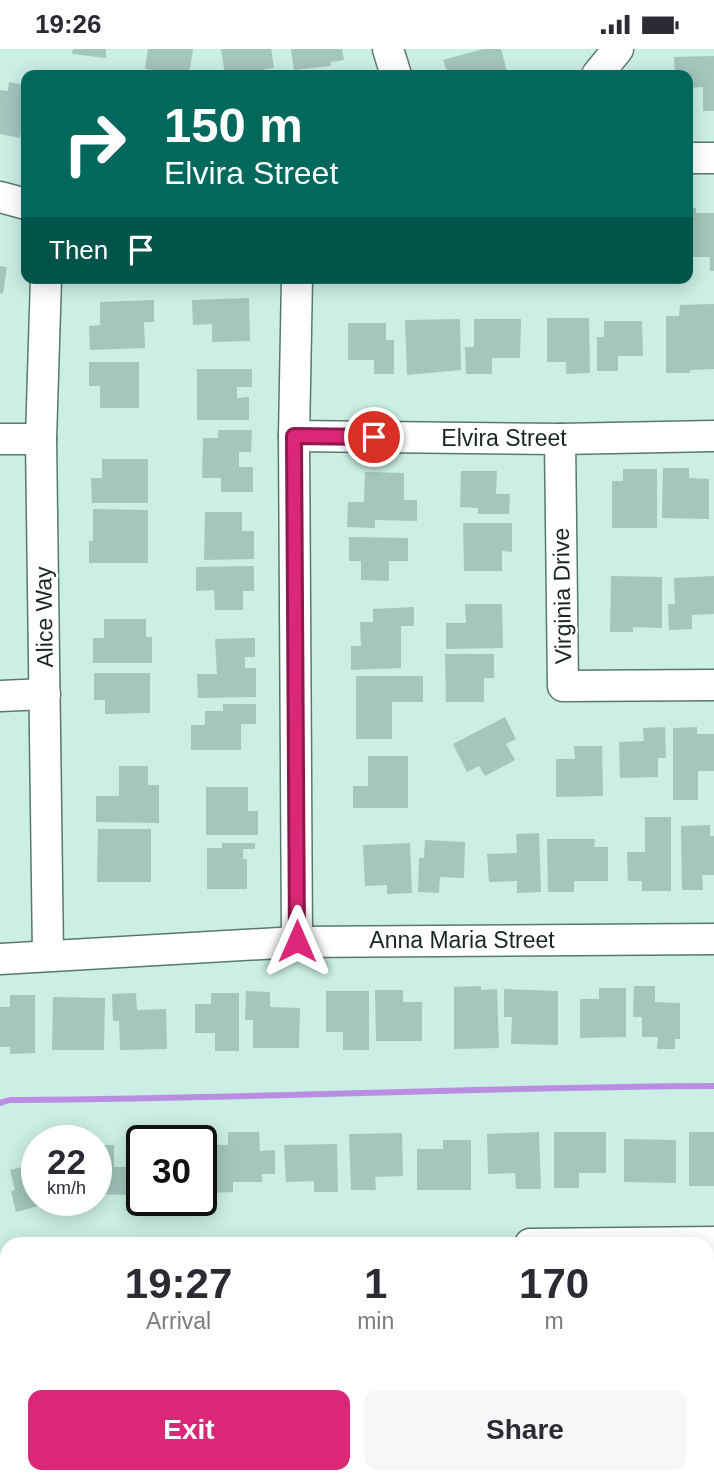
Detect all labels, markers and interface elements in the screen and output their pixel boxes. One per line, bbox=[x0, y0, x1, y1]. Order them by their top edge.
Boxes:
text: 19:26 bbox=[35, 9, 102, 39]
icon: right bbox=[49, 98, 140, 189]
text: 150 m bbox=[164, 98, 303, 152]
text: Elvira Street bbox=[164, 155, 338, 191]
icon: arrive bbox=[122, 231, 160, 269]
text: Then bbox=[49, 235, 108, 265]
pin bbox=[344, 407, 404, 467]
icon: arrive bbox=[355, 418, 393, 456]
street label: Elvira Street bbox=[441, 425, 567, 451]
street label: Virginia Drive bbox=[548, 528, 576, 664]
street label: Alice Way bbox=[30, 566, 58, 668]
position arrow bbox=[260, 904, 334, 978]
street label: Anna Maria Street bbox=[369, 927, 555, 953]
speed limit sign: 30 bbox=[126, 1125, 217, 1216]
text: 22 bbox=[47, 1142, 86, 1181]
text: km/h bbox=[47, 1178, 86, 1198]
text: 19:27 bbox=[125, 1260, 232, 1307]
text: 1 bbox=[364, 1260, 387, 1307]
text: 170 bbox=[519, 1260, 589, 1307]
text: Arrival bbox=[146, 1308, 211, 1334]
text: min bbox=[357, 1308, 394, 1334]
text: m bbox=[545, 1308, 564, 1334]
button: Exit bbox=[28, 1390, 350, 1470]
button: Share bbox=[364, 1390, 686, 1470]

